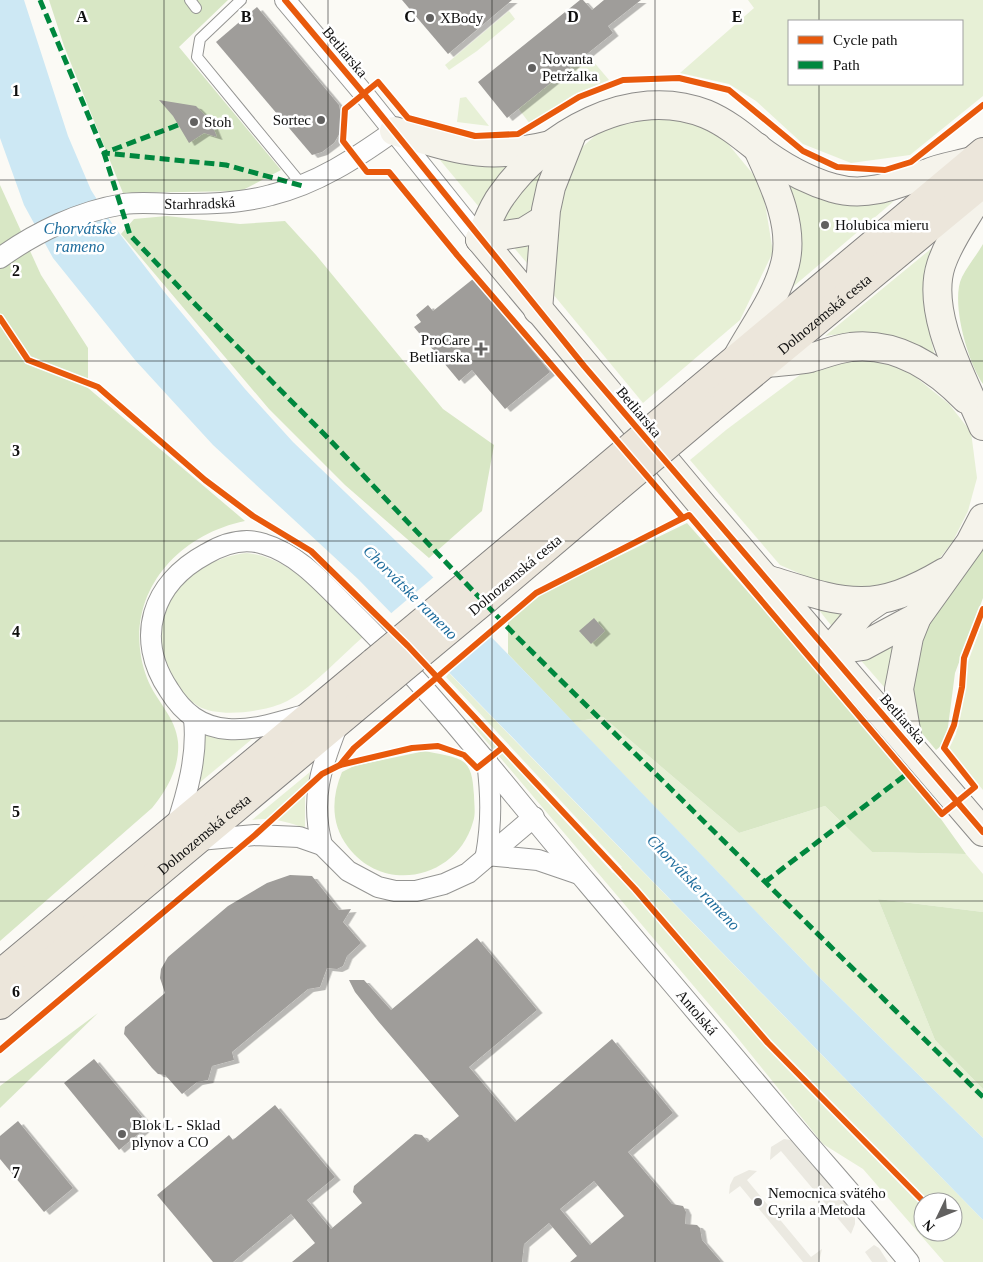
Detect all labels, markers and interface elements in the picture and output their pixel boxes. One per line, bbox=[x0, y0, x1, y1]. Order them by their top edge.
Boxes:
text: A bbox=[76, 8, 88, 25]
text: B bbox=[241, 8, 252, 25]
text: C bbox=[404, 8, 416, 25]
text: D bbox=[567, 8, 579, 25]
text: E bbox=[732, 8, 742, 25]
place label: XBody bbox=[440, 10, 484, 26]
marker: XBody bbox=[424, 12, 436, 24]
legend bbox=[788, 20, 963, 85]
street label: Betliarska bbox=[319, 24, 371, 81]
text: Cycle path bbox=[833, 32, 898, 48]
place label: Novanta Petržalka bbox=[542, 51, 598, 84]
text: Path bbox=[833, 57, 860, 73]
marker: Novanta Petržalka bbox=[526, 62, 538, 74]
text: 1 bbox=[12, 82, 20, 99]
place label: Sortec bbox=[273, 112, 311, 128]
place label: Stoh bbox=[204, 114, 232, 130]
marker: Sortec bbox=[315, 114, 327, 126]
marker: Stoh bbox=[188, 116, 200, 128]
street label: Starhradská bbox=[164, 194, 236, 212]
place label: Holubica mieru bbox=[835, 217, 929, 233]
marker: Holubica mieru bbox=[819, 219, 831, 231]
water label: Chorvátske rameno bbox=[44, 220, 116, 255]
text: 2 bbox=[12, 262, 20, 279]
street label: Dolnozemská cesta bbox=[775, 271, 875, 358]
place label: ProCare Betliarska bbox=[409, 332, 470, 365]
marker: ProCare Betliarska bbox=[474, 342, 488, 356]
street label: Betliarska bbox=[613, 384, 665, 441]
text: 3 bbox=[12, 442, 20, 459]
street label: Dolnozemská cesta bbox=[465, 531, 565, 618]
water label: Chorvátske rameno bbox=[360, 542, 461, 643]
text: 4 bbox=[12, 623, 20, 640]
street label: Betliarska bbox=[877, 691, 929, 747]
street label: Dolnozemská cesta bbox=[154, 791, 254, 878]
text: 5 bbox=[12, 803, 20, 820]
water label: Chorvátske rameno bbox=[644, 831, 743, 933]
text: 6 bbox=[12, 983, 20, 1000]
street label: Antolská bbox=[673, 987, 721, 1039]
place label: Blok L - Sklad plynov a CO bbox=[132, 1117, 221, 1150]
marker: Blok L - Sklad plynov a CO bbox=[116, 1128, 128, 1140]
text: 7 bbox=[12, 1164, 20, 1181]
place label: Nemocnica svätého Cyrila a Metoda bbox=[768, 1185, 886, 1218]
north arrow bbox=[913, 1192, 963, 1242]
marker: Nemocnica svätého Cyrila a Metoda bbox=[752, 1196, 764, 1208]
text: N bbox=[920, 1217, 938, 1234]

